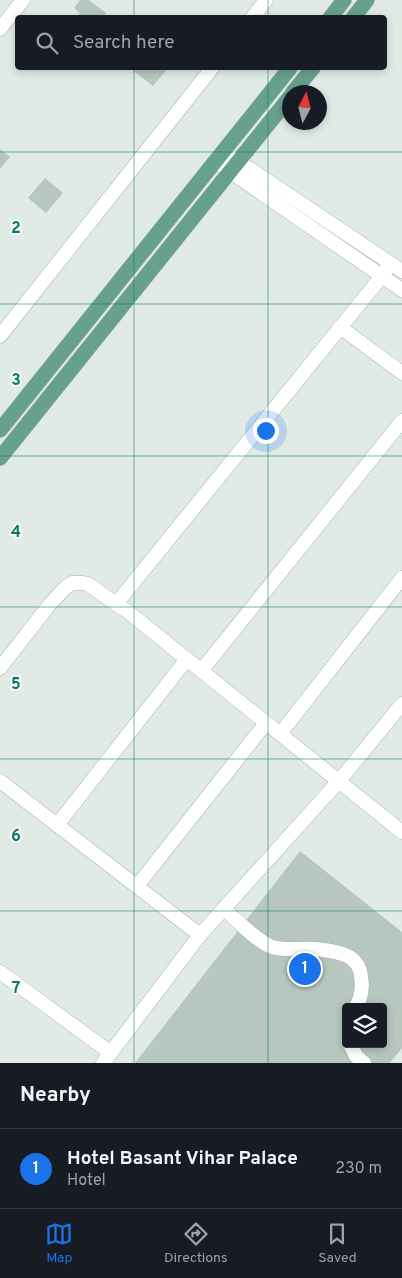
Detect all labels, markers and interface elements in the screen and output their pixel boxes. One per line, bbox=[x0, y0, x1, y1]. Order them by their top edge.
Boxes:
search box bbox=[15, 15, 387, 70]
icon: search bbox=[33, 29, 61, 57]
text: Search here bbox=[73, 31, 175, 55]
north arrow bbox=[282, 85, 327, 130]
text: 2 bbox=[11, 219, 21, 239]
text: 3 bbox=[11, 371, 21, 391]
your location bbox=[253, 418, 279, 444]
text: 4 bbox=[11, 523, 21, 543]
text: 5 bbox=[11, 675, 21, 695]
text: 6 bbox=[11, 827, 21, 847]
pin: 1 bbox=[289, 950, 321, 988]
text: 7 bbox=[12, 979, 20, 999]
map controls bbox=[342, 1003, 387, 1048]
button: layers bbox=[342, 1003, 387, 1048]
text: Nearby bbox=[20, 1082, 91, 1109]
text: Hotel Basant Vihar Palace bbox=[67, 1147, 298, 1171]
text: 1 bbox=[33, 1159, 39, 1179]
text: 230 m bbox=[335, 1159, 382, 1179]
text: Hotel bbox=[67, 1171, 106, 1191]
tab: Map bbox=[45, 1220, 73, 1267]
tab: Directions bbox=[164, 1220, 228, 1267]
tab: Saved bbox=[318, 1220, 357, 1267]

